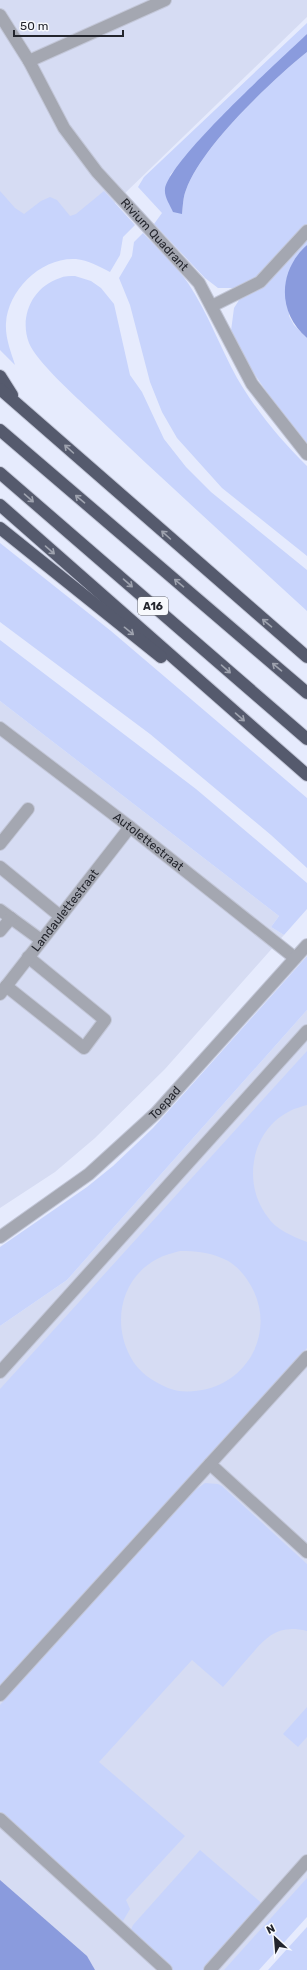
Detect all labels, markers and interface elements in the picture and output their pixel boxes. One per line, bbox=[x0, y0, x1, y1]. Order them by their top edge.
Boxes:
scale bar bbox=[14, 12, 123, 38]
text: 50 m bbox=[20, 19, 48, 33]
street label: Rivium Quadrant bbox=[118, 196, 191, 274]
one-way arrow bbox=[63, 444, 74, 453]
one-way arrow bbox=[24, 494, 35, 503]
one-way arrow bbox=[74, 494, 85, 503]
one-way arrow bbox=[161, 530, 171, 540]
one-way arrow bbox=[45, 545, 55, 554]
one-way arrow bbox=[173, 578, 184, 587]
one-way arrow bbox=[122, 579, 133, 588]
road number: A16 bbox=[138, 597, 168, 615]
one-way arrow bbox=[262, 619, 272, 628]
one-way arrow bbox=[123, 627, 134, 636]
one-way arrow bbox=[272, 663, 283, 672]
one-way arrow bbox=[221, 664, 231, 673]
one-way arrow bbox=[235, 712, 246, 721]
street label: Autolettestraat bbox=[110, 810, 187, 874]
street label: Landaulettestraat bbox=[29, 866, 102, 954]
street label: Toepad bbox=[146, 1083, 184, 1123]
north arrow bbox=[255, 1918, 295, 1958]
text: N bbox=[264, 1922, 277, 1937]

